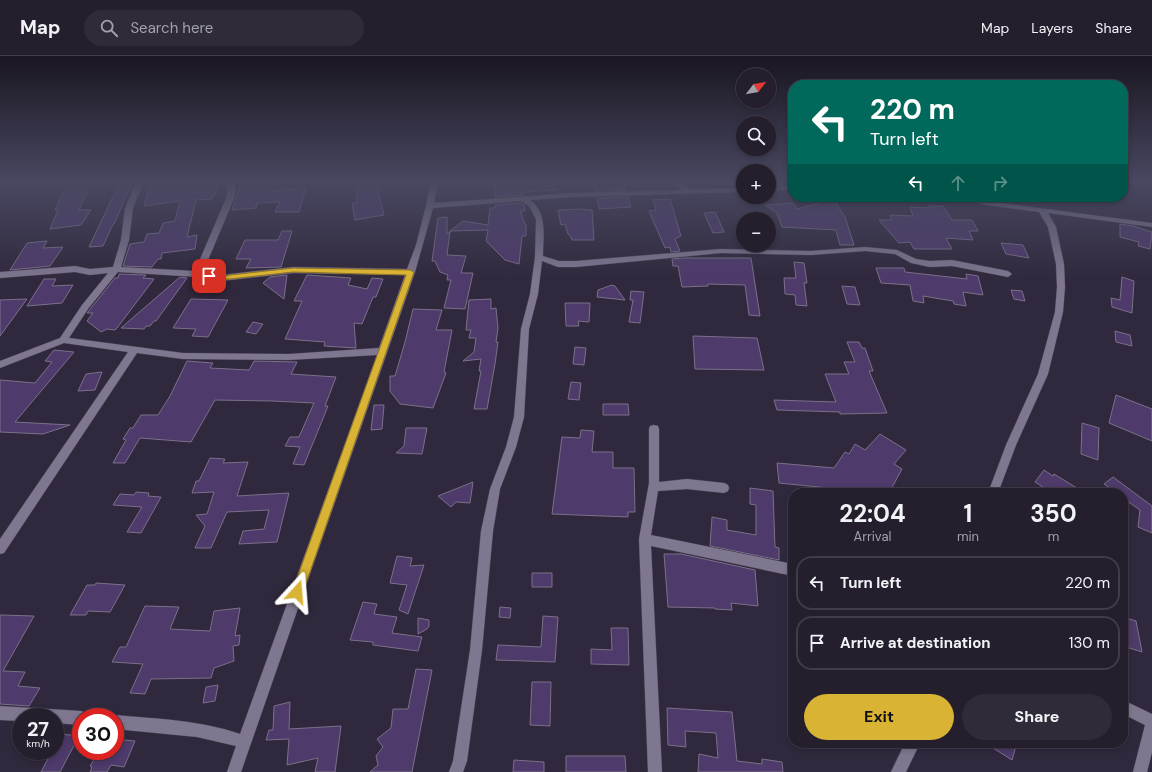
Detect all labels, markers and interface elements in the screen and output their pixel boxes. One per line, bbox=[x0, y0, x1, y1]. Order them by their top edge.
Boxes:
search box bbox=[84, 10, 364, 46]
text: Map bbox=[20, 15, 60, 40]
icon: search bbox=[98, 17, 120, 39]
text: Search here bbox=[130, 18, 213, 38]
text: Map bbox=[981, 19, 1009, 37]
text: Layers bbox=[1031, 19, 1073, 37]
text: Share bbox=[1095, 19, 1132, 37]
north arrow bbox=[736, 68, 776, 108]
map controls bbox=[736, 68, 776, 252]
text: 220 m bbox=[870, 91, 955, 128]
icon: left bbox=[804, 96, 856, 148]
button: search bbox=[736, 116, 776, 156]
text: Turn left bbox=[870, 127, 939, 151]
button: + bbox=[736, 164, 776, 204]
icon: left bbox=[905, 172, 927, 194]
icon: ahead bbox=[947, 172, 969, 194]
icon: right bbox=[989, 172, 1011, 194]
button: − bbox=[736, 212, 776, 252]
pin bbox=[192, 259, 226, 293]
icon: arrive bbox=[198, 265, 220, 287]
text: 22:04 bbox=[839, 498, 906, 529]
text: 1 bbox=[964, 498, 972, 529]
text: 350 bbox=[1030, 498, 1077, 529]
text: Arrival bbox=[854, 528, 891, 545]
text: min bbox=[957, 528, 979, 545]
text: m bbox=[1048, 528, 1059, 545]
position arrow bbox=[276, 571, 318, 613]
icon: left bbox=[806, 572, 828, 594]
text: Turn left bbox=[840, 573, 901, 593]
text: 220 m bbox=[1065, 573, 1110, 593]
icon: arrive bbox=[806, 632, 828, 654]
text: Arrive at destination bbox=[840, 633, 991, 653]
text: 130 m bbox=[1069, 633, 1110, 653]
button: Exit bbox=[804, 694, 954, 740]
button: Share bbox=[962, 694, 1112, 740]
speed limit sign: 30 bbox=[72, 708, 124, 760]
text: 27 bbox=[27, 716, 49, 742]
text: km/h bbox=[26, 737, 50, 750]

